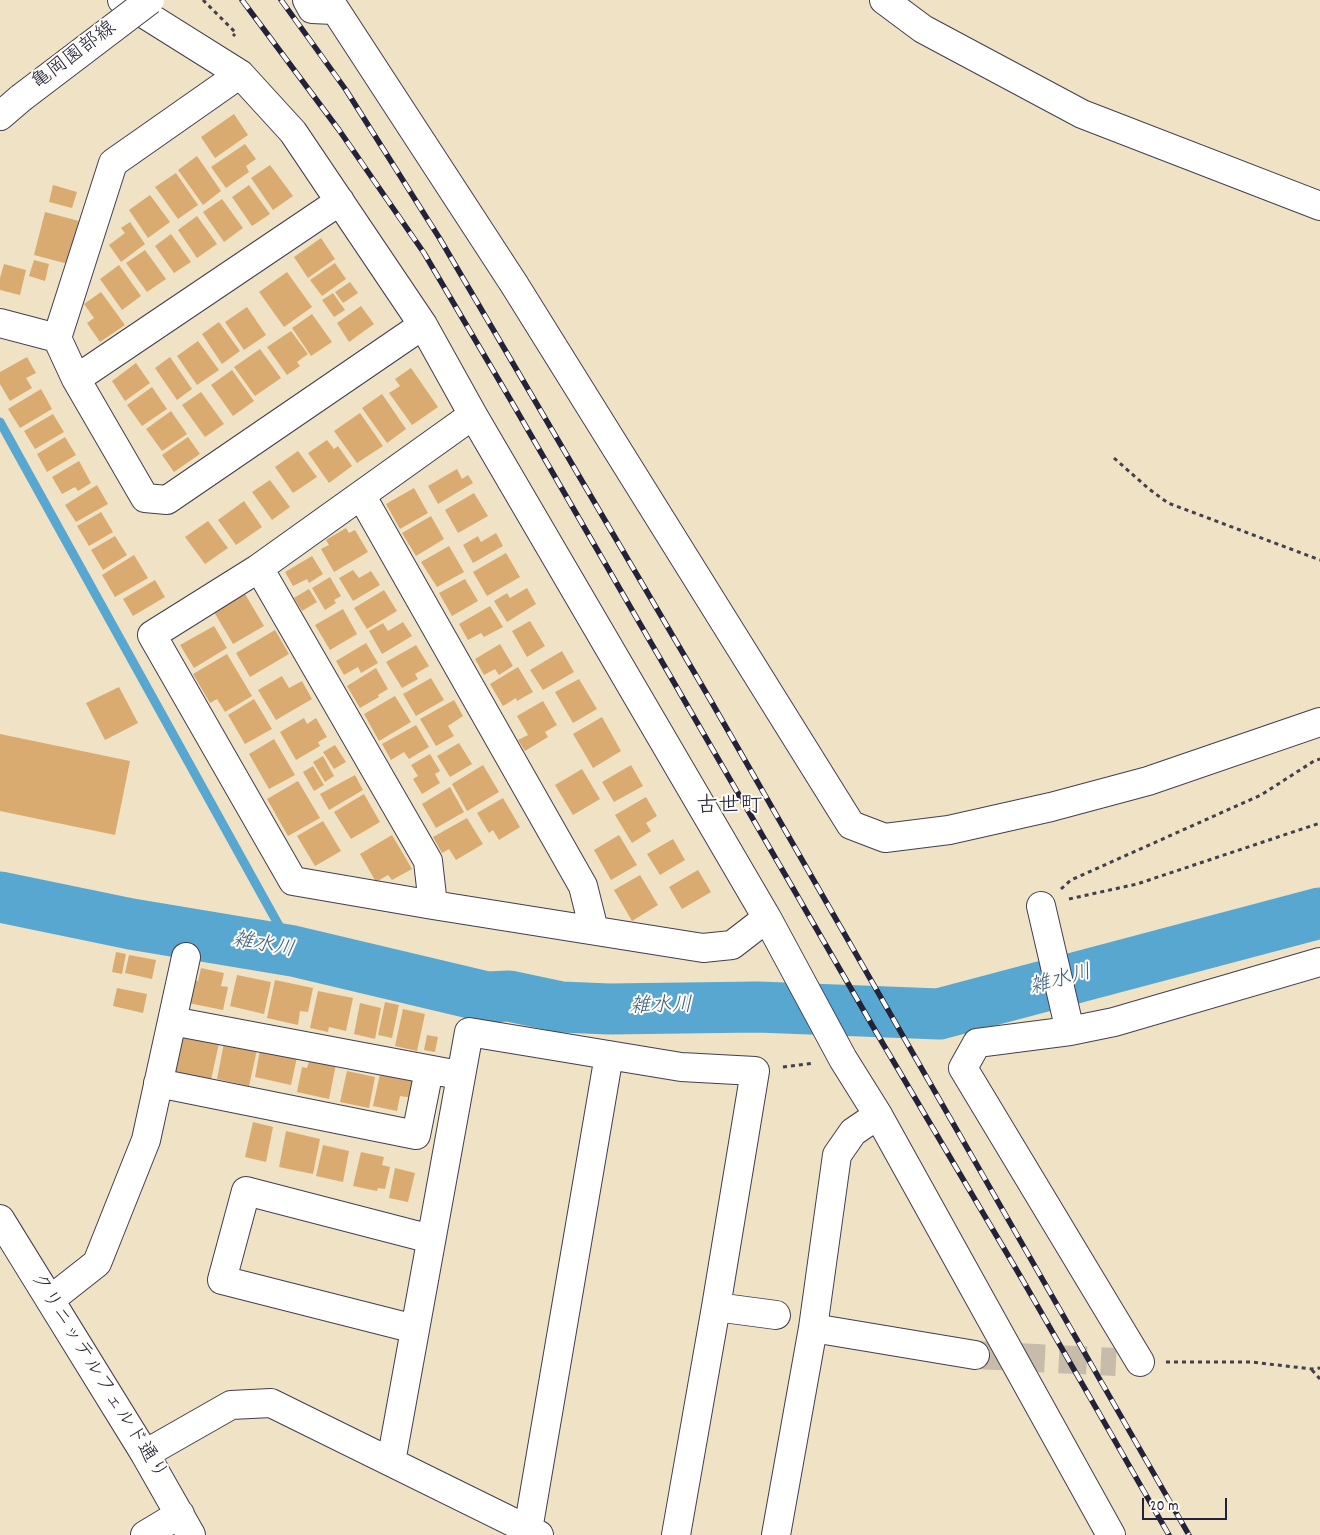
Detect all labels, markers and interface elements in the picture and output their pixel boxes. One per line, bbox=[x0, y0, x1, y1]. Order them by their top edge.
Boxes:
street label: 亀岡園部線 bbox=[28, 17, 122, 97]
district label: 古世町 bbox=[696, 795, 762, 821]
water label: 雑水川 bbox=[230, 929, 296, 965]
water label: 雑水川 bbox=[1027, 962, 1095, 1002]
water label: 雑水川 bbox=[629, 995, 693, 1021]
street label: クリニッテルフェルド通り bbox=[23, 1269, 171, 1485]
scale bar bbox=[1145, 1488, 1230, 1520]
text: 20 m bbox=[1150, 1496, 1178, 1518]

